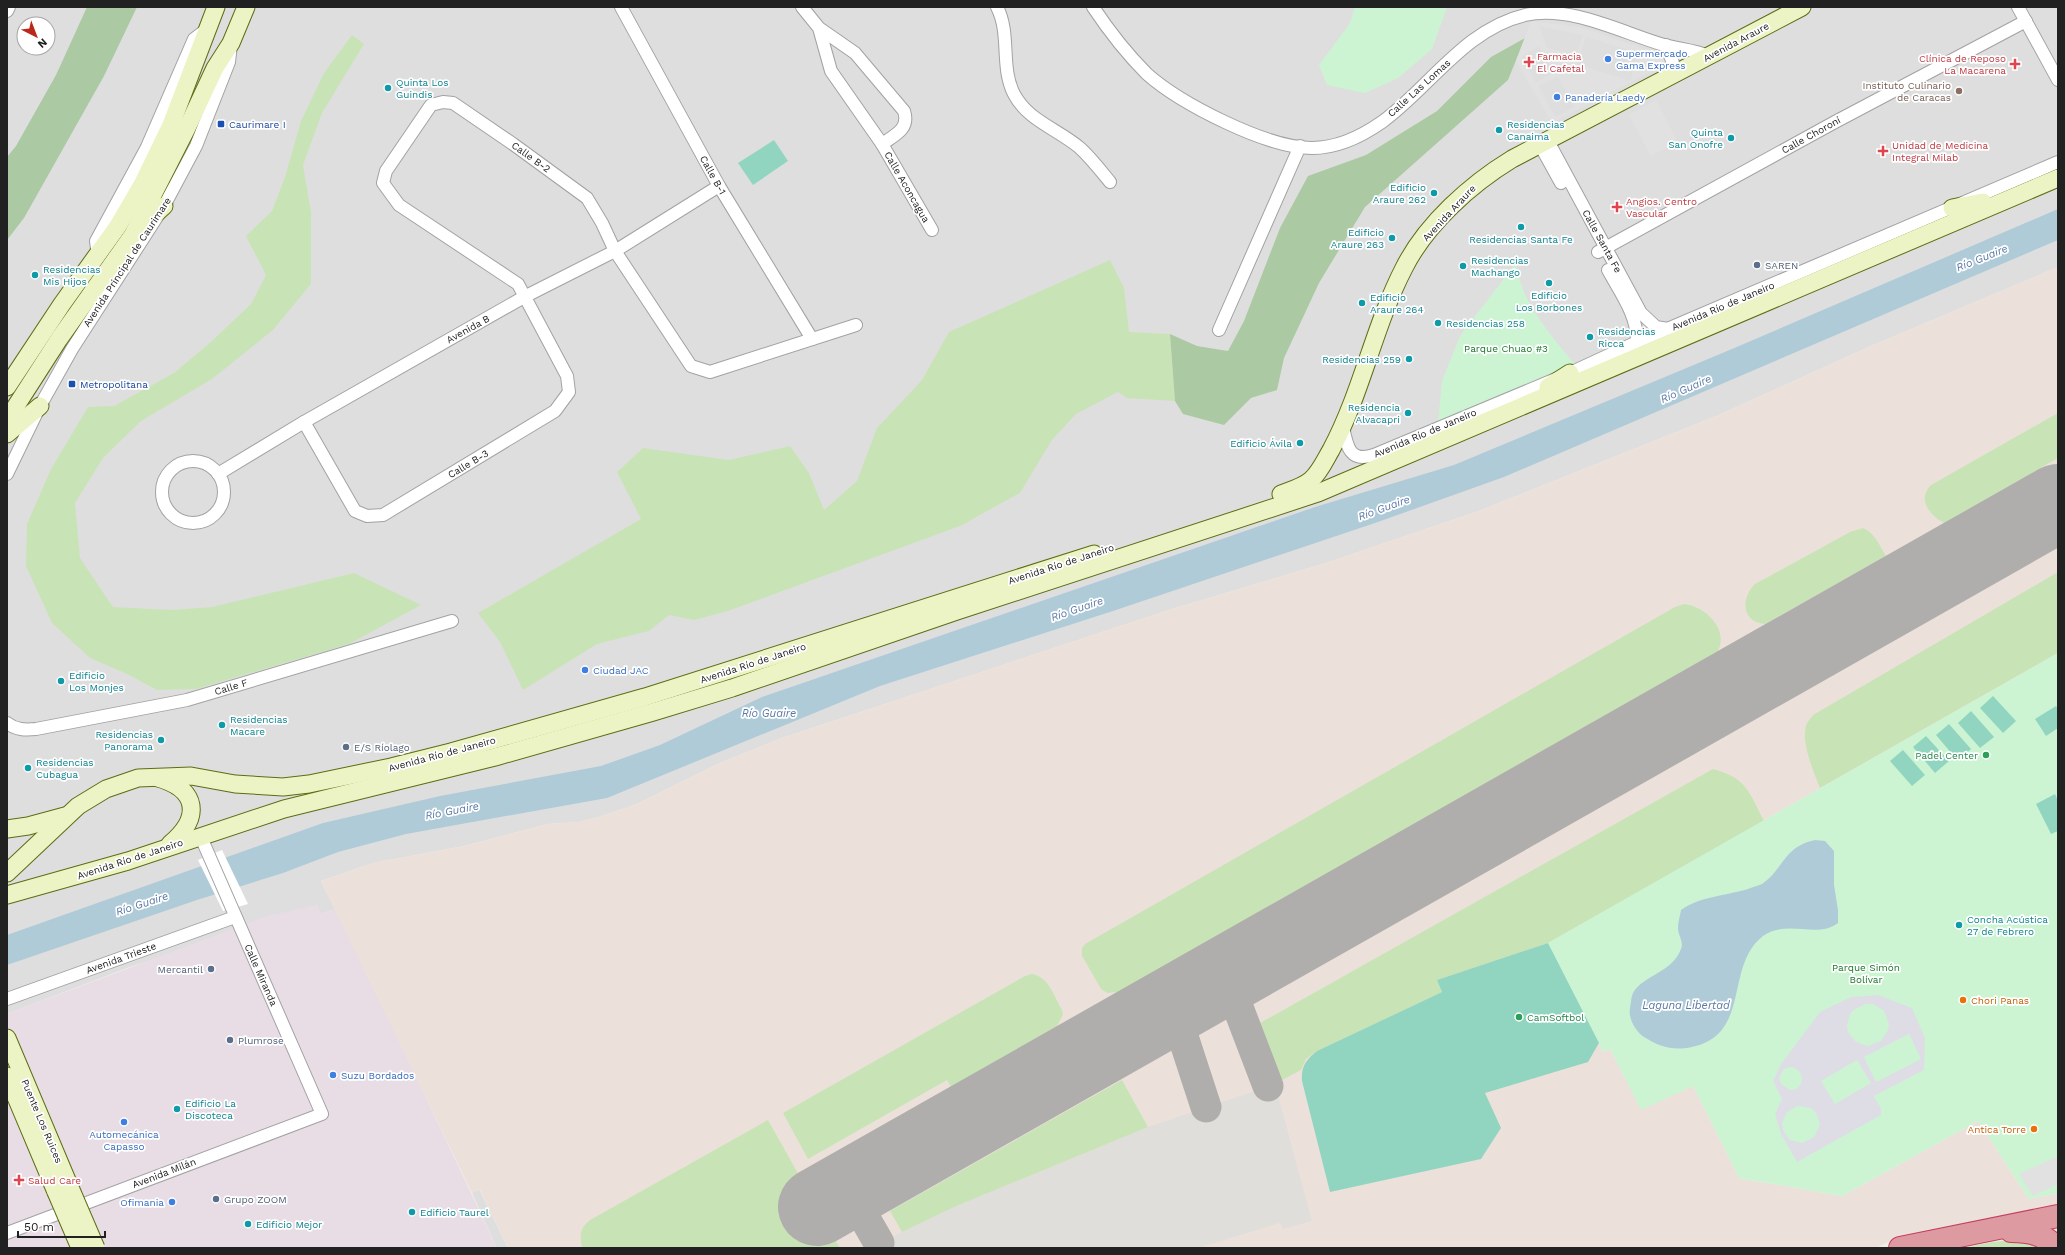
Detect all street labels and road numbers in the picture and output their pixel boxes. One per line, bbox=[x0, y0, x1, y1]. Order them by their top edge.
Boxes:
street label: Avenida Araure bbox=[1701, 20, 1771, 64]
street label: Calle Las Lomas bbox=[1385, 57, 1453, 119]
street label: Calle Choroní bbox=[1780, 114, 1843, 156]
street label: Calle B-2 bbox=[510, 139, 553, 175]
street label: Calle Aconcagua bbox=[882, 150, 932, 225]
street label: Calle B-1 bbox=[698, 154, 728, 196]
street label: Avenida Araure bbox=[1420, 182, 1478, 243]
street label: Avenida Principal de Caurimare bbox=[81, 195, 173, 329]
street label: Calle Santa Fe bbox=[1580, 208, 1624, 275]
street label: Avenida Río de Janeiro bbox=[1670, 279, 1776, 333]
street label: Avenida B bbox=[444, 313, 492, 345]
street label: Avenida Río de Janeiro bbox=[1372, 406, 1478, 460]
street label: Calle B-3 bbox=[446, 448, 490, 480]
street label: Avenida Río de Janeiro bbox=[1007, 542, 1115, 586]
street label: Avenida Río de Janeiro bbox=[699, 641, 807, 685]
street label: Calle F bbox=[213, 677, 249, 697]
street label: Avenida Río de Janeiro bbox=[387, 734, 497, 774]
street label: Avenida Río de Janeiro bbox=[76, 837, 184, 881]
street label: Avenida Trieste bbox=[84, 940, 158, 976]
street label: Calle Miranda bbox=[242, 942, 280, 1008]
street label: Puente Los Ruices bbox=[19, 1077, 65, 1165]
street label: Avenida Milán bbox=[131, 1156, 197, 1190]

